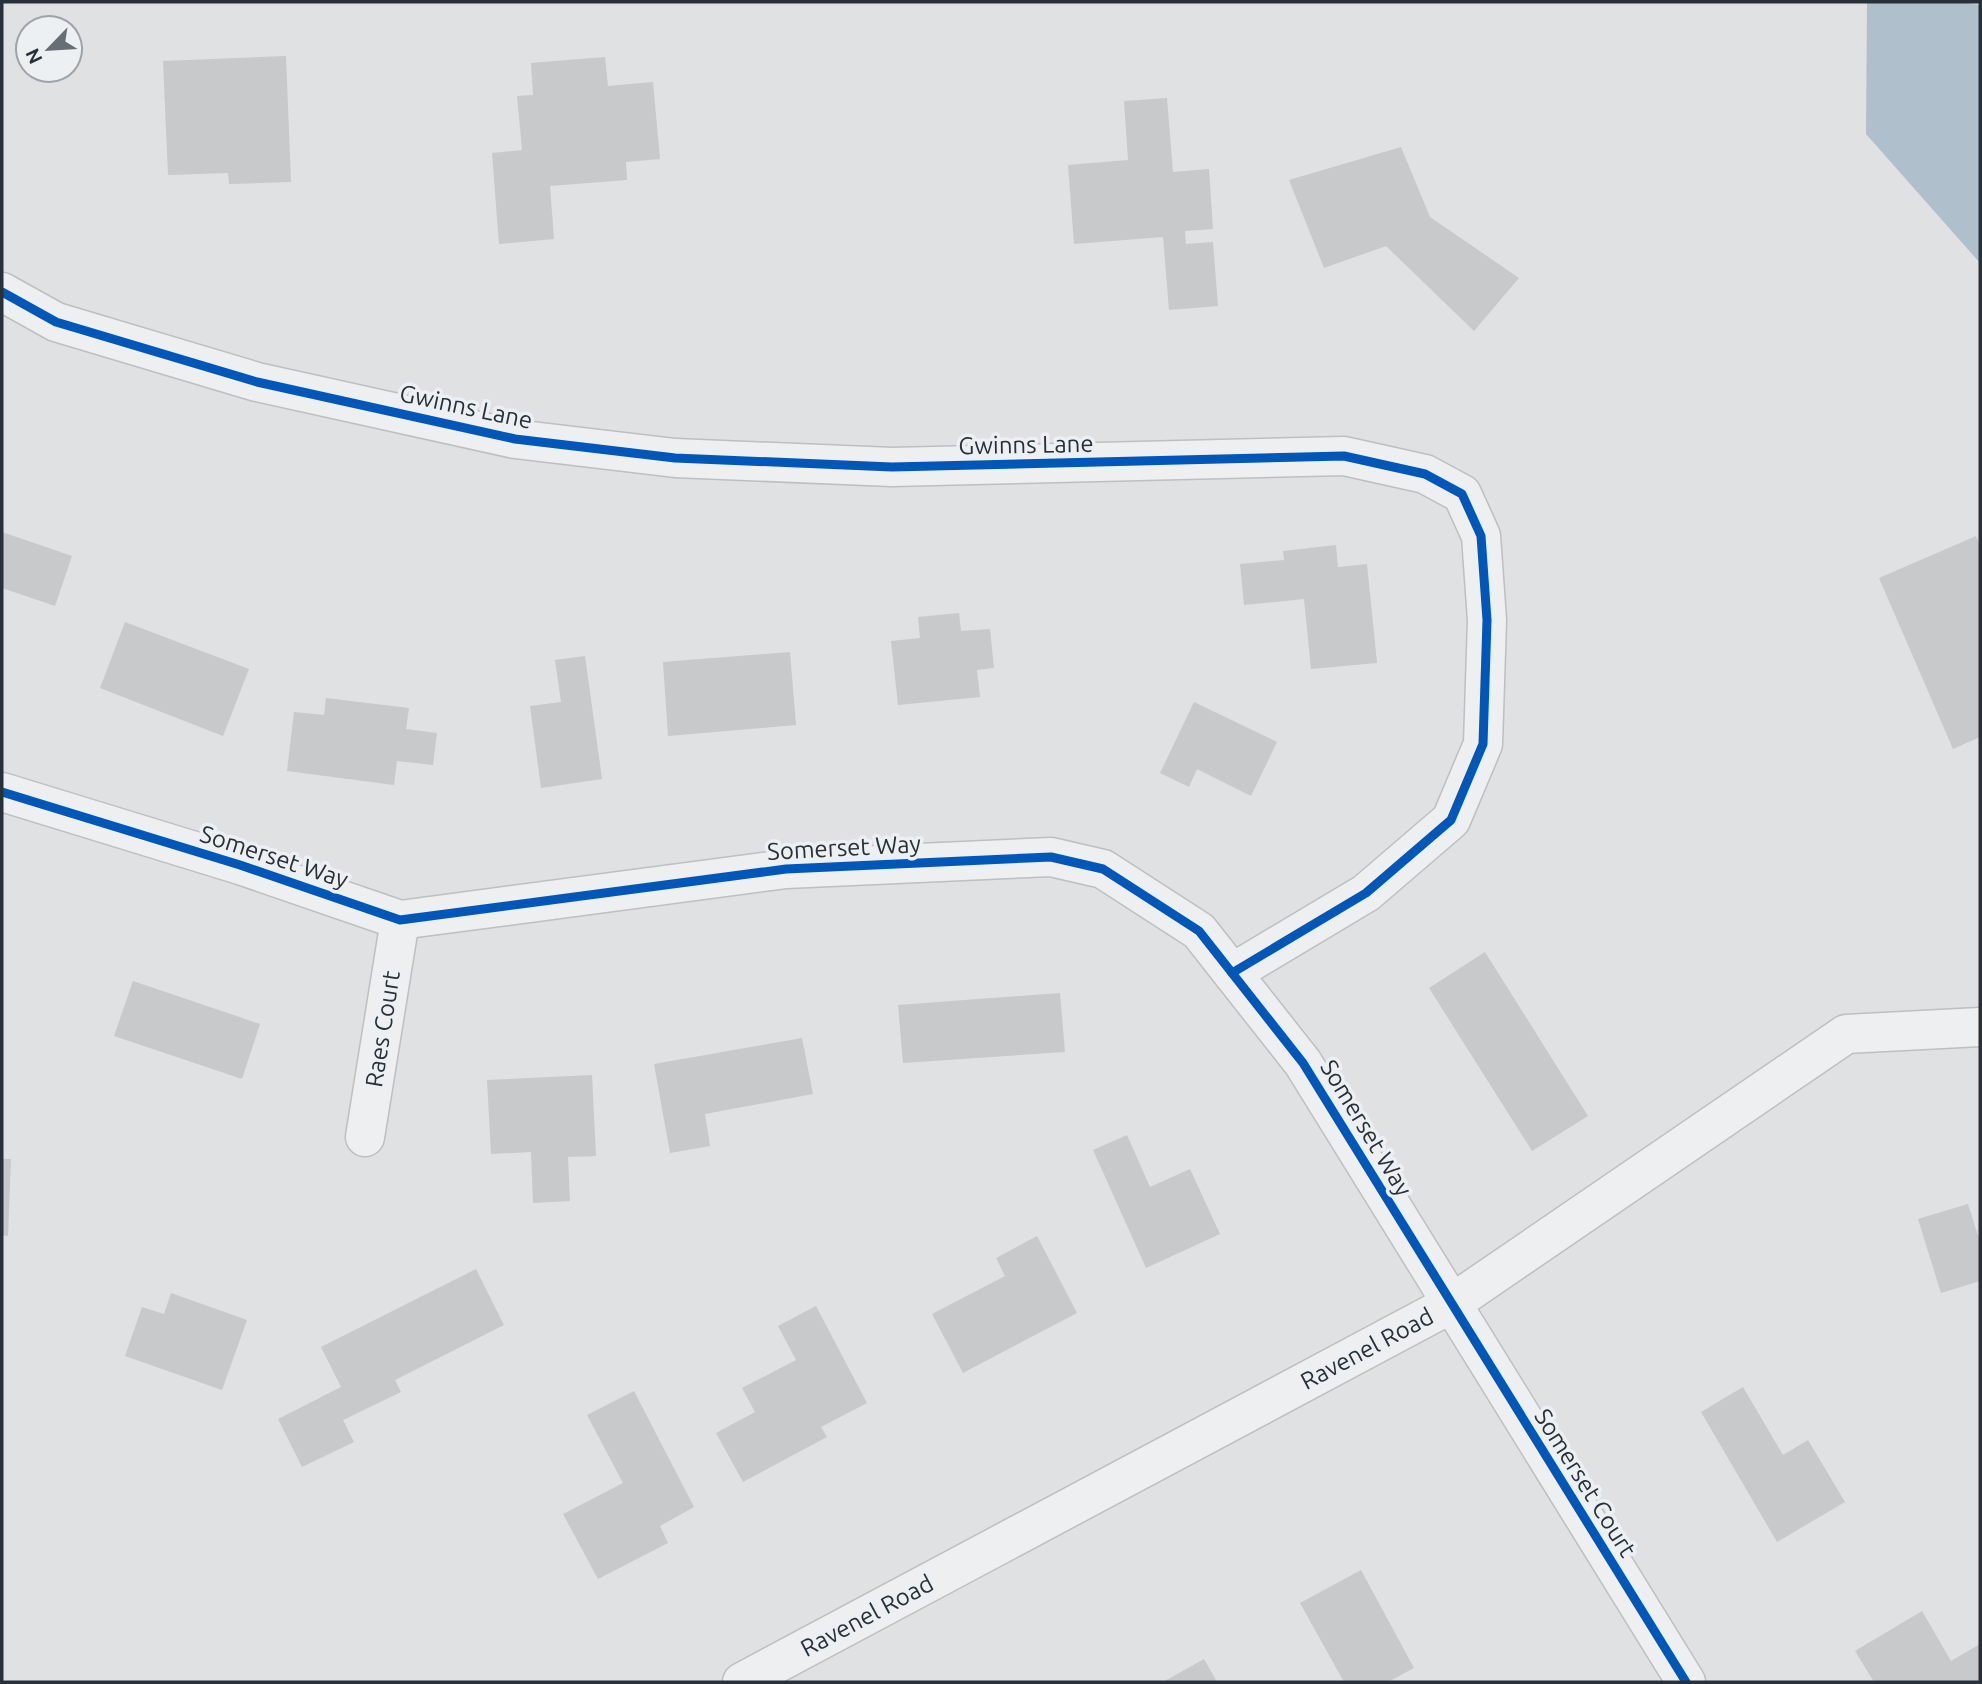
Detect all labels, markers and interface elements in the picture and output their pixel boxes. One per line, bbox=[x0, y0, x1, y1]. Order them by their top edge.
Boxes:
north arrow bbox=[14, 14, 84, 84]
text: N bbox=[21, 45, 47, 67]
street label: Gwinns Lane bbox=[397, 379, 535, 434]
street label: Gwinns Lane bbox=[958, 430, 1094, 459]
street label: Somerset Way bbox=[197, 820, 352, 893]
street label: Somerset Way bbox=[766, 830, 922, 865]
street label: Raes Court bbox=[360, 968, 405, 1089]
street label: Somerset Way bbox=[1315, 1055, 1418, 1201]
street label: Ravenel Road bbox=[1296, 1302, 1438, 1395]
street label: Somerset Court bbox=[1529, 1404, 1642, 1562]
street label: Ravenel Road bbox=[796, 1569, 938, 1662]

